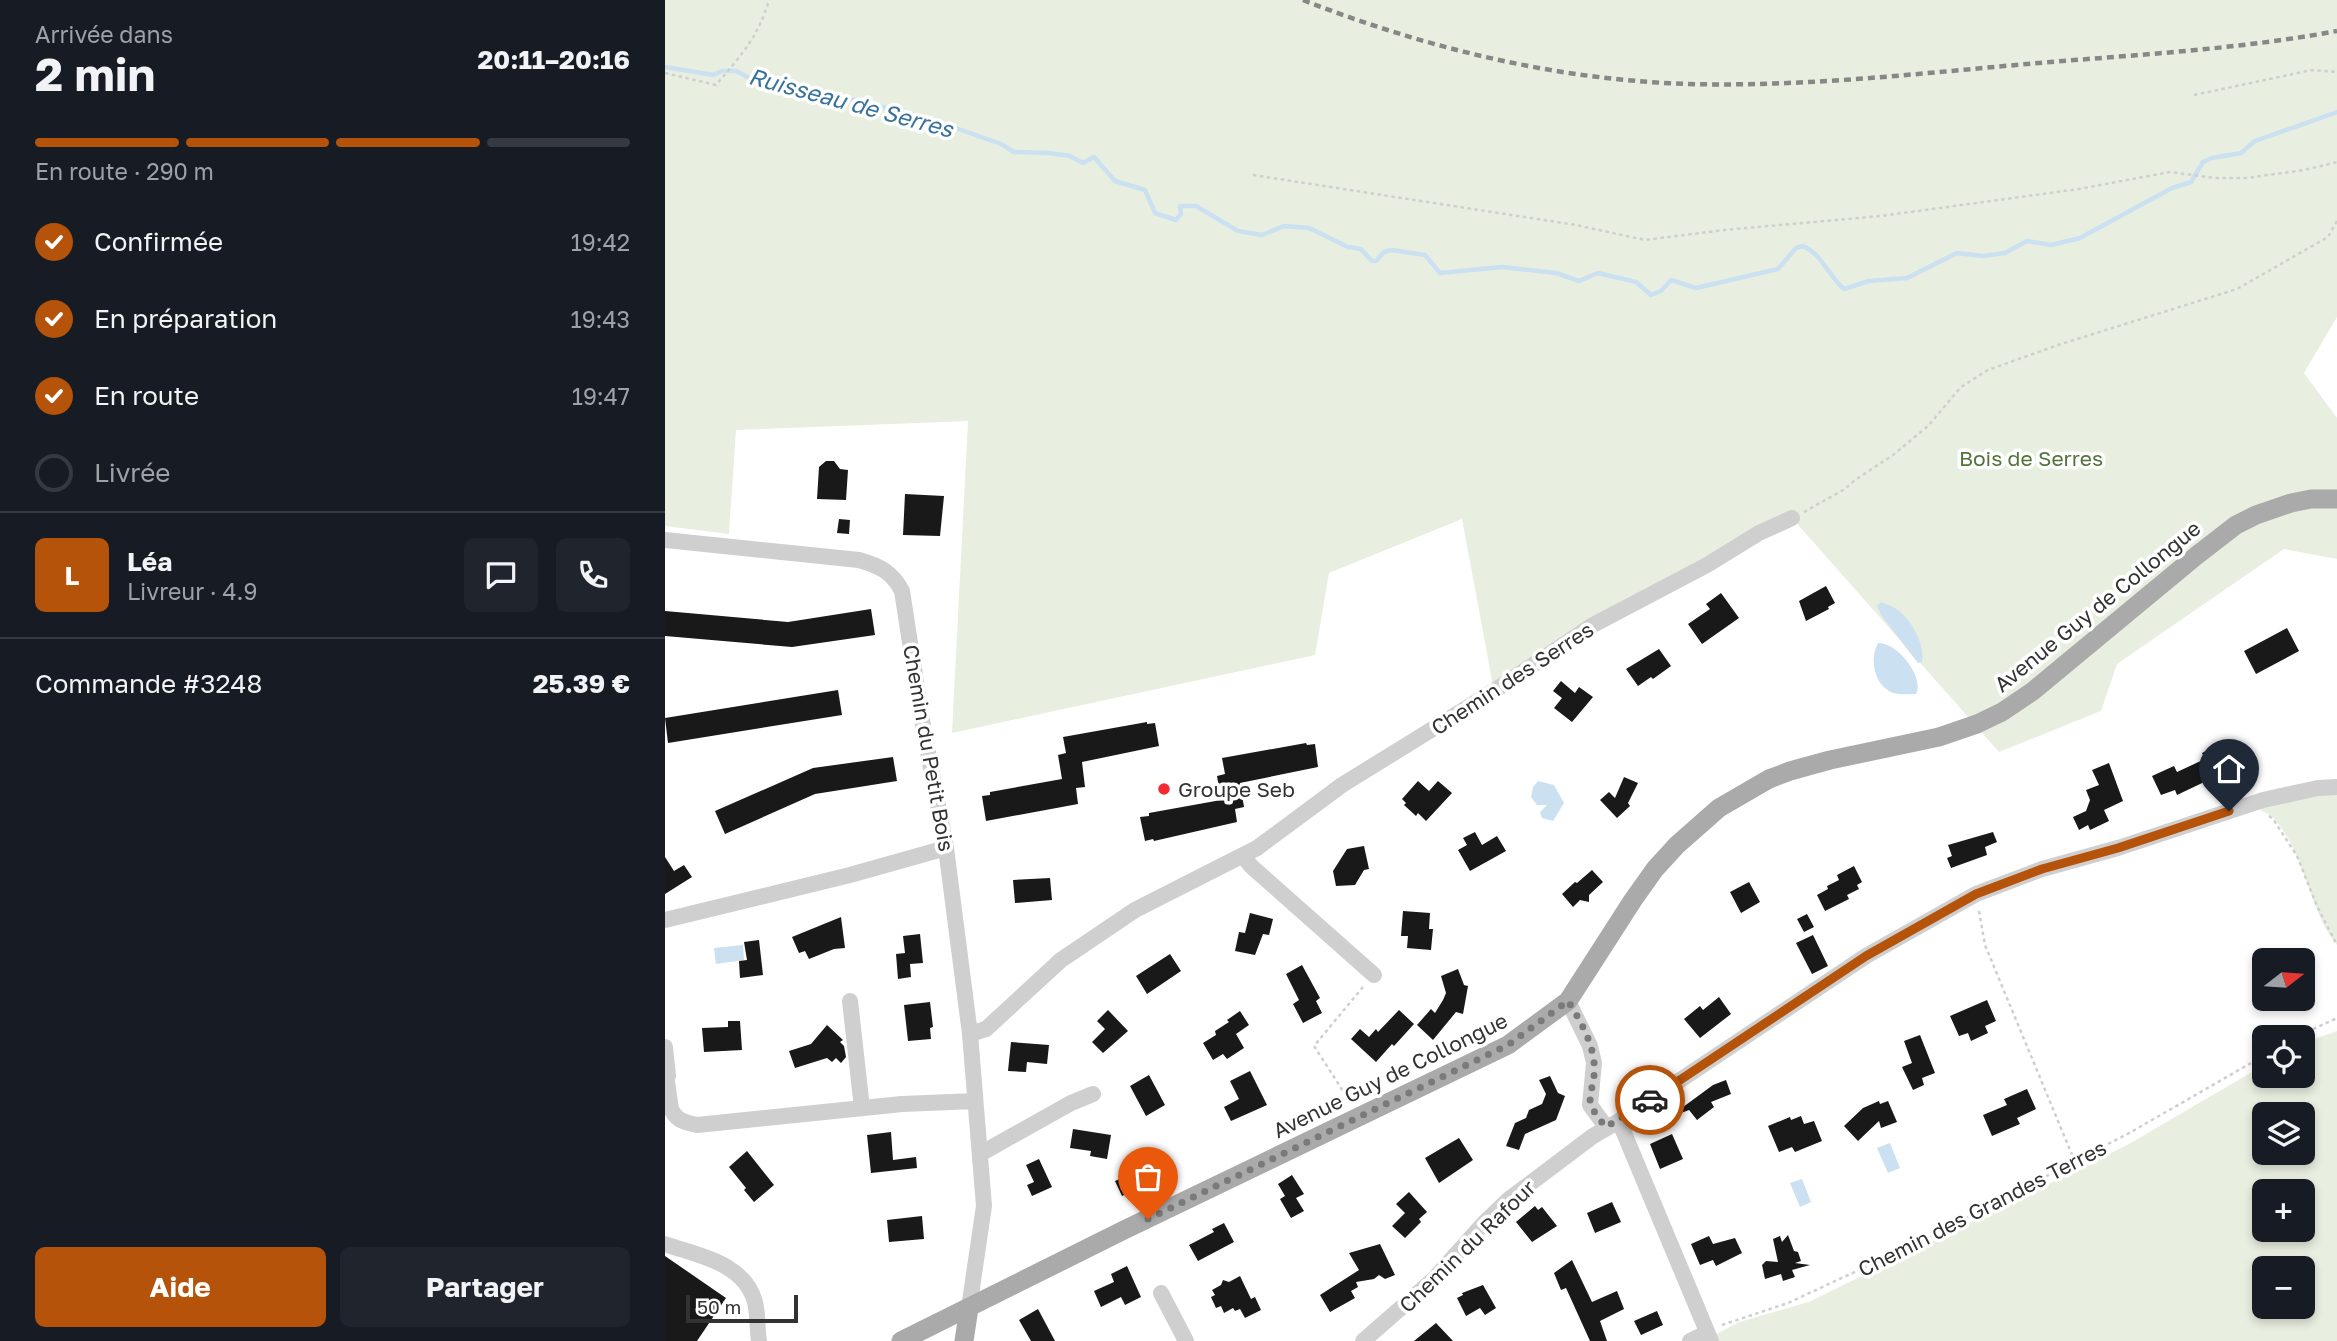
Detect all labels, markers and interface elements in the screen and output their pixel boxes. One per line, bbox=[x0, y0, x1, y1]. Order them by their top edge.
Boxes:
text: Arrivée dans bbox=[35, 20, 173, 48]
text: 20:11–20:16 bbox=[477, 44, 630, 75]
text: 2 min bbox=[35, 46, 155, 101]
water label: Ruisseau de Serres bbox=[746, 61, 957, 143]
text: En route · 290 m bbox=[35, 157, 214, 185]
icon: check bbox=[35, 223, 73, 261]
text: Confirmée bbox=[94, 226, 223, 257]
text: 19:42 bbox=[571, 228, 630, 256]
icon: check bbox=[35, 300, 73, 338]
text: En préparation bbox=[94, 303, 277, 334]
text: 19:43 bbox=[571, 305, 630, 333]
icon: check bbox=[35, 377, 73, 415]
text: En route bbox=[94, 380, 199, 411]
text: 19:47 bbox=[572, 382, 630, 410]
park label: Bois de Serres bbox=[1959, 445, 2103, 471]
text: Livrée bbox=[94, 457, 170, 488]
street label: Avenue Guy de Collongue bbox=[1989, 515, 2205, 697]
button: chat bbox=[464, 538, 538, 612]
button: phone bbox=[556, 538, 630, 612]
text: Léa bbox=[127, 546, 172, 577]
text: L bbox=[65, 560, 79, 591]
text: Livreur · 4.9 bbox=[127, 577, 257, 605]
street label: Chemin des Serres bbox=[1426, 616, 1598, 740]
street label: Chemin du Petit Bois bbox=[898, 643, 960, 853]
text: Commande #3248 bbox=[35, 668, 262, 699]
text: 25.39 € bbox=[533, 668, 630, 699]
pin bbox=[2199, 739, 2259, 811]
icon: home bbox=[2210, 750, 2248, 788]
place label: Groupe Seb bbox=[1178, 776, 1295, 802]
marker: Groupe Seb bbox=[1156, 781, 1172, 797]
north arrow bbox=[2252, 948, 2315, 1012]
map controls bbox=[2252, 948, 2315, 1319]
street label: Avenue Guy de Collongue bbox=[1269, 1007, 1511, 1143]
button: locate bbox=[2252, 1025, 2315, 1088]
courier bbox=[1615, 1065, 1685, 1135]
icon: car bbox=[1631, 1081, 1669, 1119]
button: layers bbox=[2252, 1102, 2315, 1165]
street label: Chemin des Grandes Terres bbox=[1854, 1134, 2110, 1282]
pin bbox=[1118, 1147, 1178, 1219]
icon: bag bbox=[1129, 1158, 1167, 1196]
street label: Chemin du Rafour bbox=[1393, 1174, 1541, 1318]
button: + bbox=[2252, 1179, 2315, 1242]
button: Aide bbox=[35, 1247, 326, 1327]
button: Partager bbox=[340, 1247, 630, 1327]
button: − bbox=[2252, 1256, 2315, 1319]
scale bar bbox=[686, 1292, 798, 1324]
text: 50 m bbox=[697, 1295, 741, 1318]

